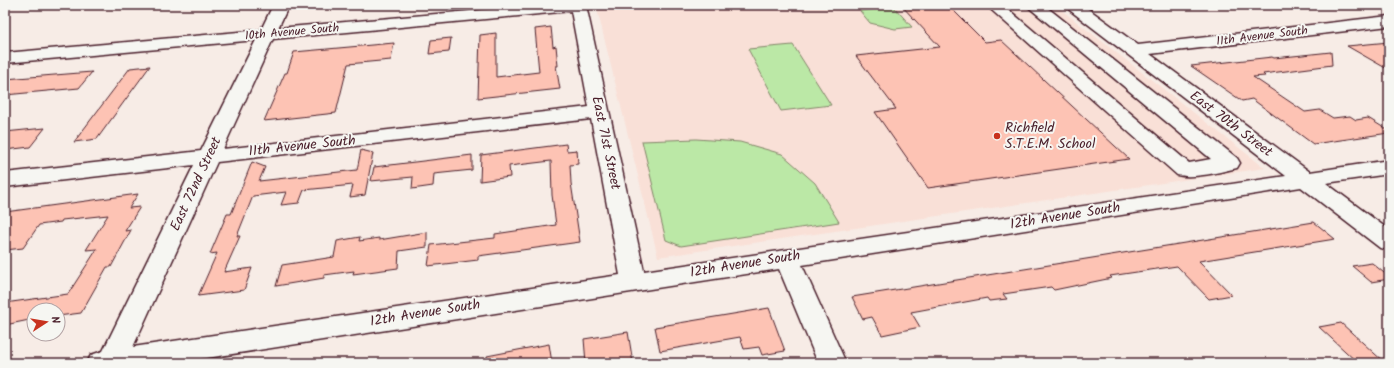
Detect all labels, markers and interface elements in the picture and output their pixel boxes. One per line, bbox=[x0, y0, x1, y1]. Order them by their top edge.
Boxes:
street label: 10th Avenue South bbox=[244, 18, 340, 46]
street label: 11th Avenue South bbox=[1215, 21, 1309, 51]
street label: East 70th Street bbox=[1185, 85, 1278, 163]
street label: East 71st Street bbox=[585, 94, 627, 192]
place label: Richfield S.T.E.M. School bbox=[1005, 117, 1096, 155]
street label: 11th Avenue South bbox=[247, 129, 357, 163]
marker: Richfield S.T.E.M. School bbox=[992, 131, 1002, 141]
street label: East 72nd Street bbox=[164, 133, 228, 235]
street label: 12th Avenue South bbox=[1008, 196, 1122, 236]
street label: 12th Avenue South bbox=[688, 244, 802, 284]
street label: 12th Avenue South bbox=[368, 293, 482, 333]
north arrow bbox=[26, 302, 66, 342]
text: N bbox=[45, 315, 64, 325]

